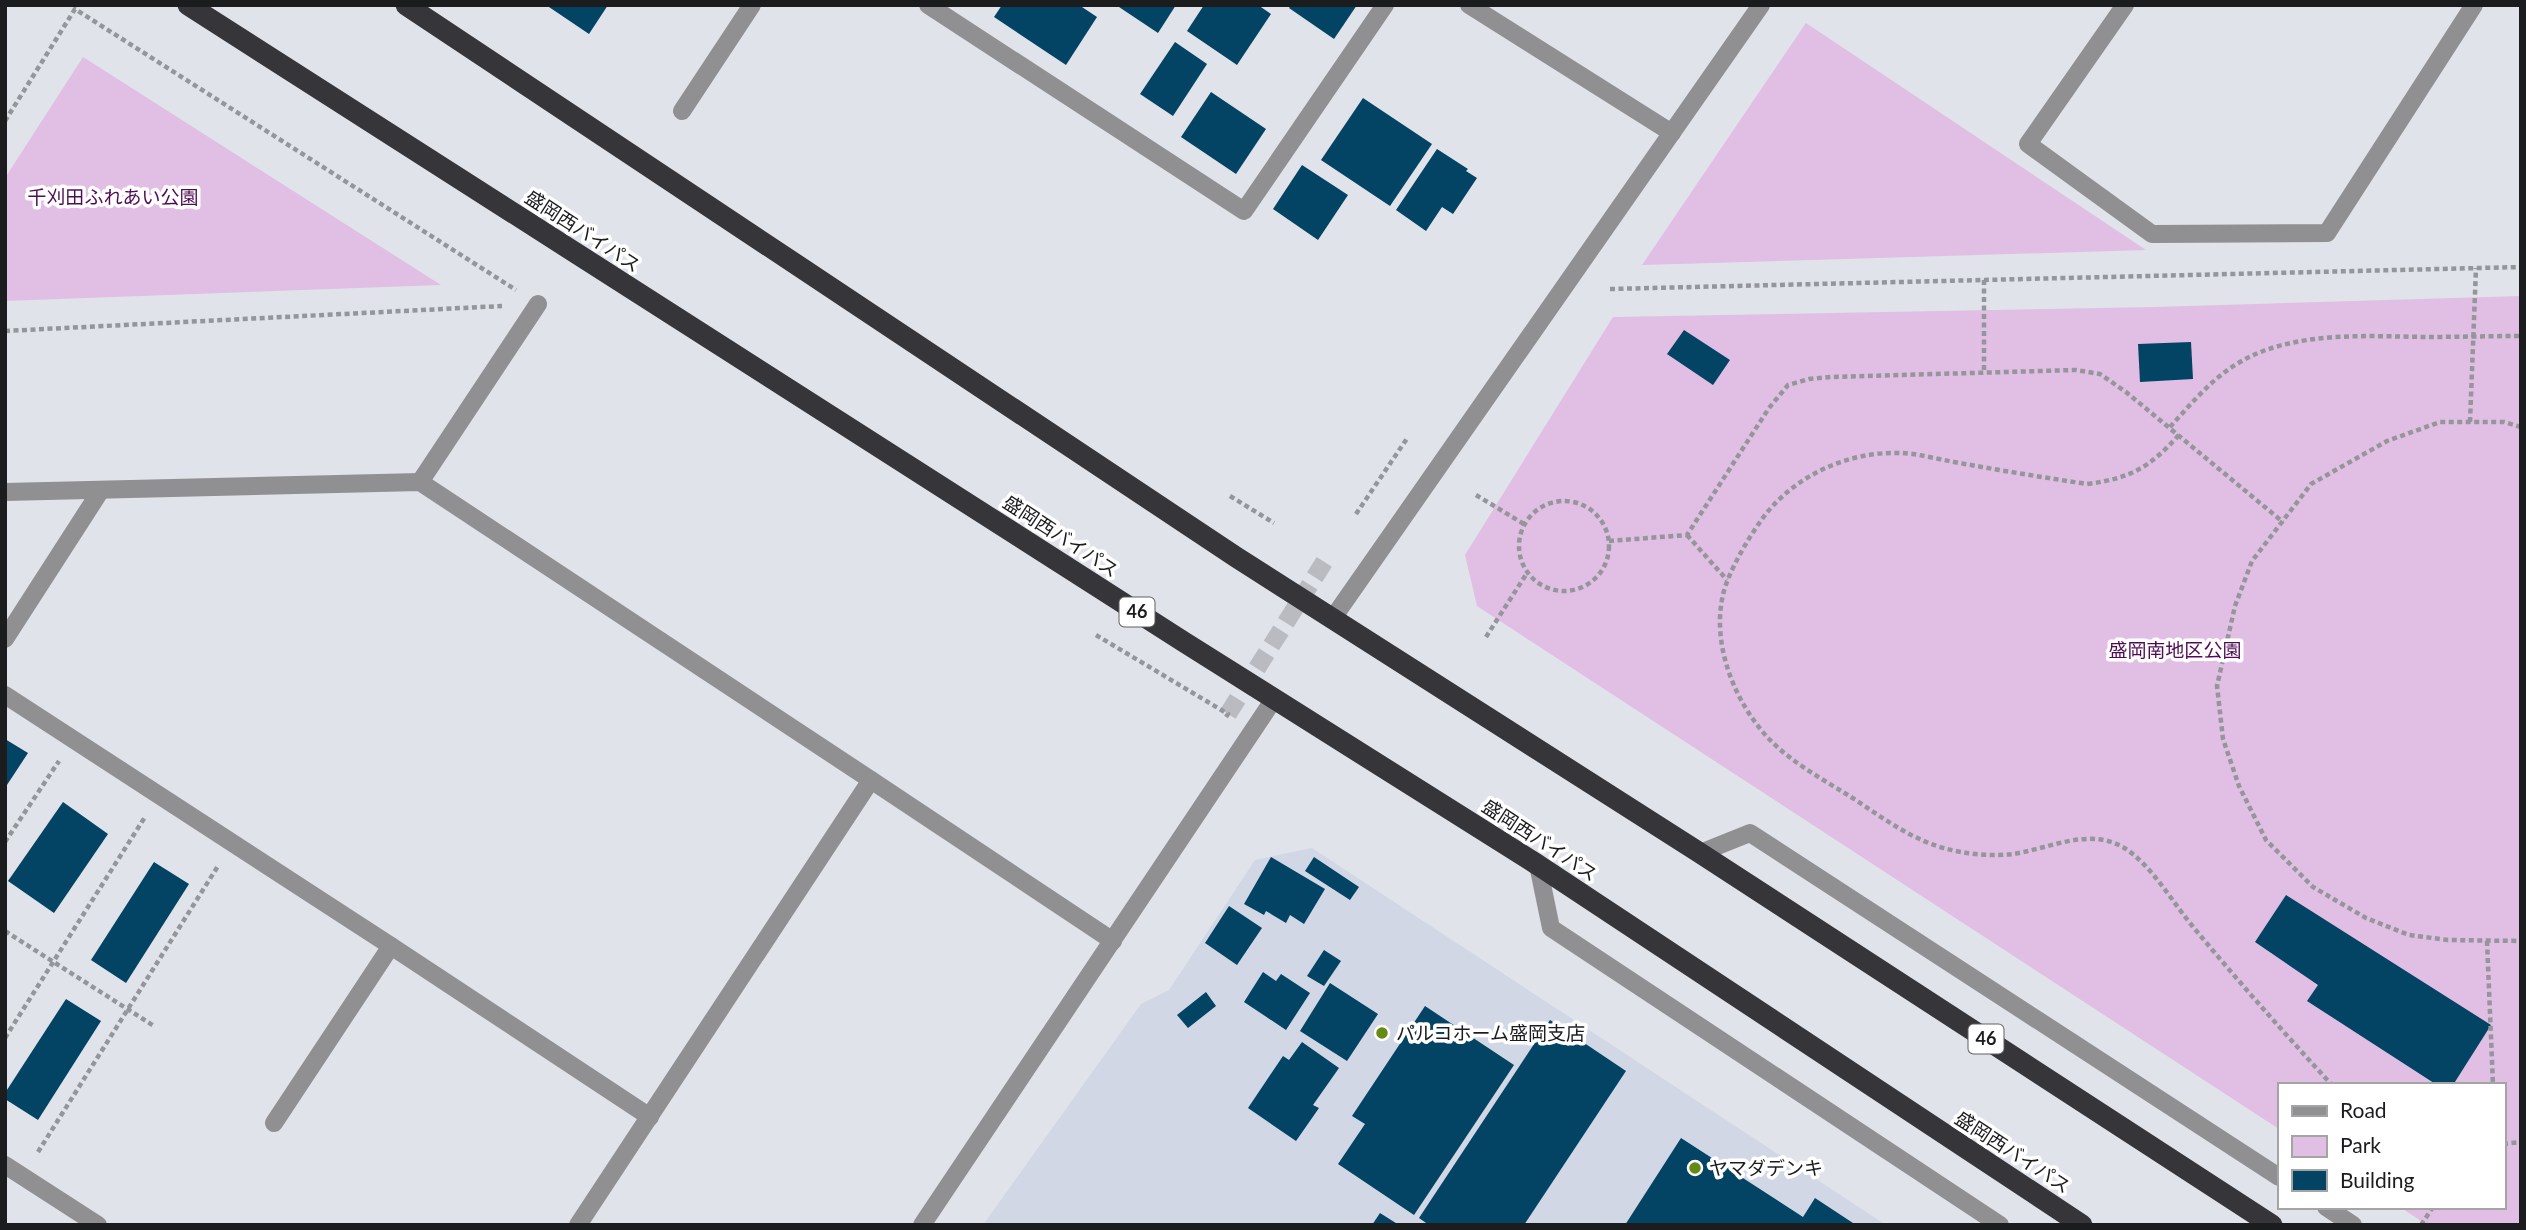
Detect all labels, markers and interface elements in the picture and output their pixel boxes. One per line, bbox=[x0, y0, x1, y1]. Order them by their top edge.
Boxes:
park label: 千刈田ふれあい公園 bbox=[27, 185, 199, 208]
street label: 盛岡西バイパス bbox=[521, 185, 645, 276]
street label: 盛岡西バイパス bbox=[999, 490, 1123, 581]
road number: 46 bbox=[1120, 598, 1154, 626]
park label: 盛岡南地区公園 bbox=[2108, 638, 2242, 661]
street label: 盛岡西バイパス bbox=[1478, 794, 1602, 885]
place label: パルコホーム盛岡支店 bbox=[1396, 1021, 1585, 1044]
road number: 46 bbox=[1968, 1024, 2004, 1054]
marker: パルコホーム盛岡支店 bbox=[1374, 1025, 1390, 1041]
legend bbox=[2278, 1083, 2505, 1209]
text: Road bbox=[2340, 1097, 2387, 1122]
street label: 盛岡西バイパス bbox=[1951, 1106, 2075, 1197]
text: Park bbox=[2340, 1132, 2381, 1157]
place label: ヤマダデンキ bbox=[1709, 1156, 1823, 1179]
marker: ヤマダデンキ bbox=[1687, 1160, 1703, 1176]
text: Building bbox=[2340, 1167, 2415, 1192]

